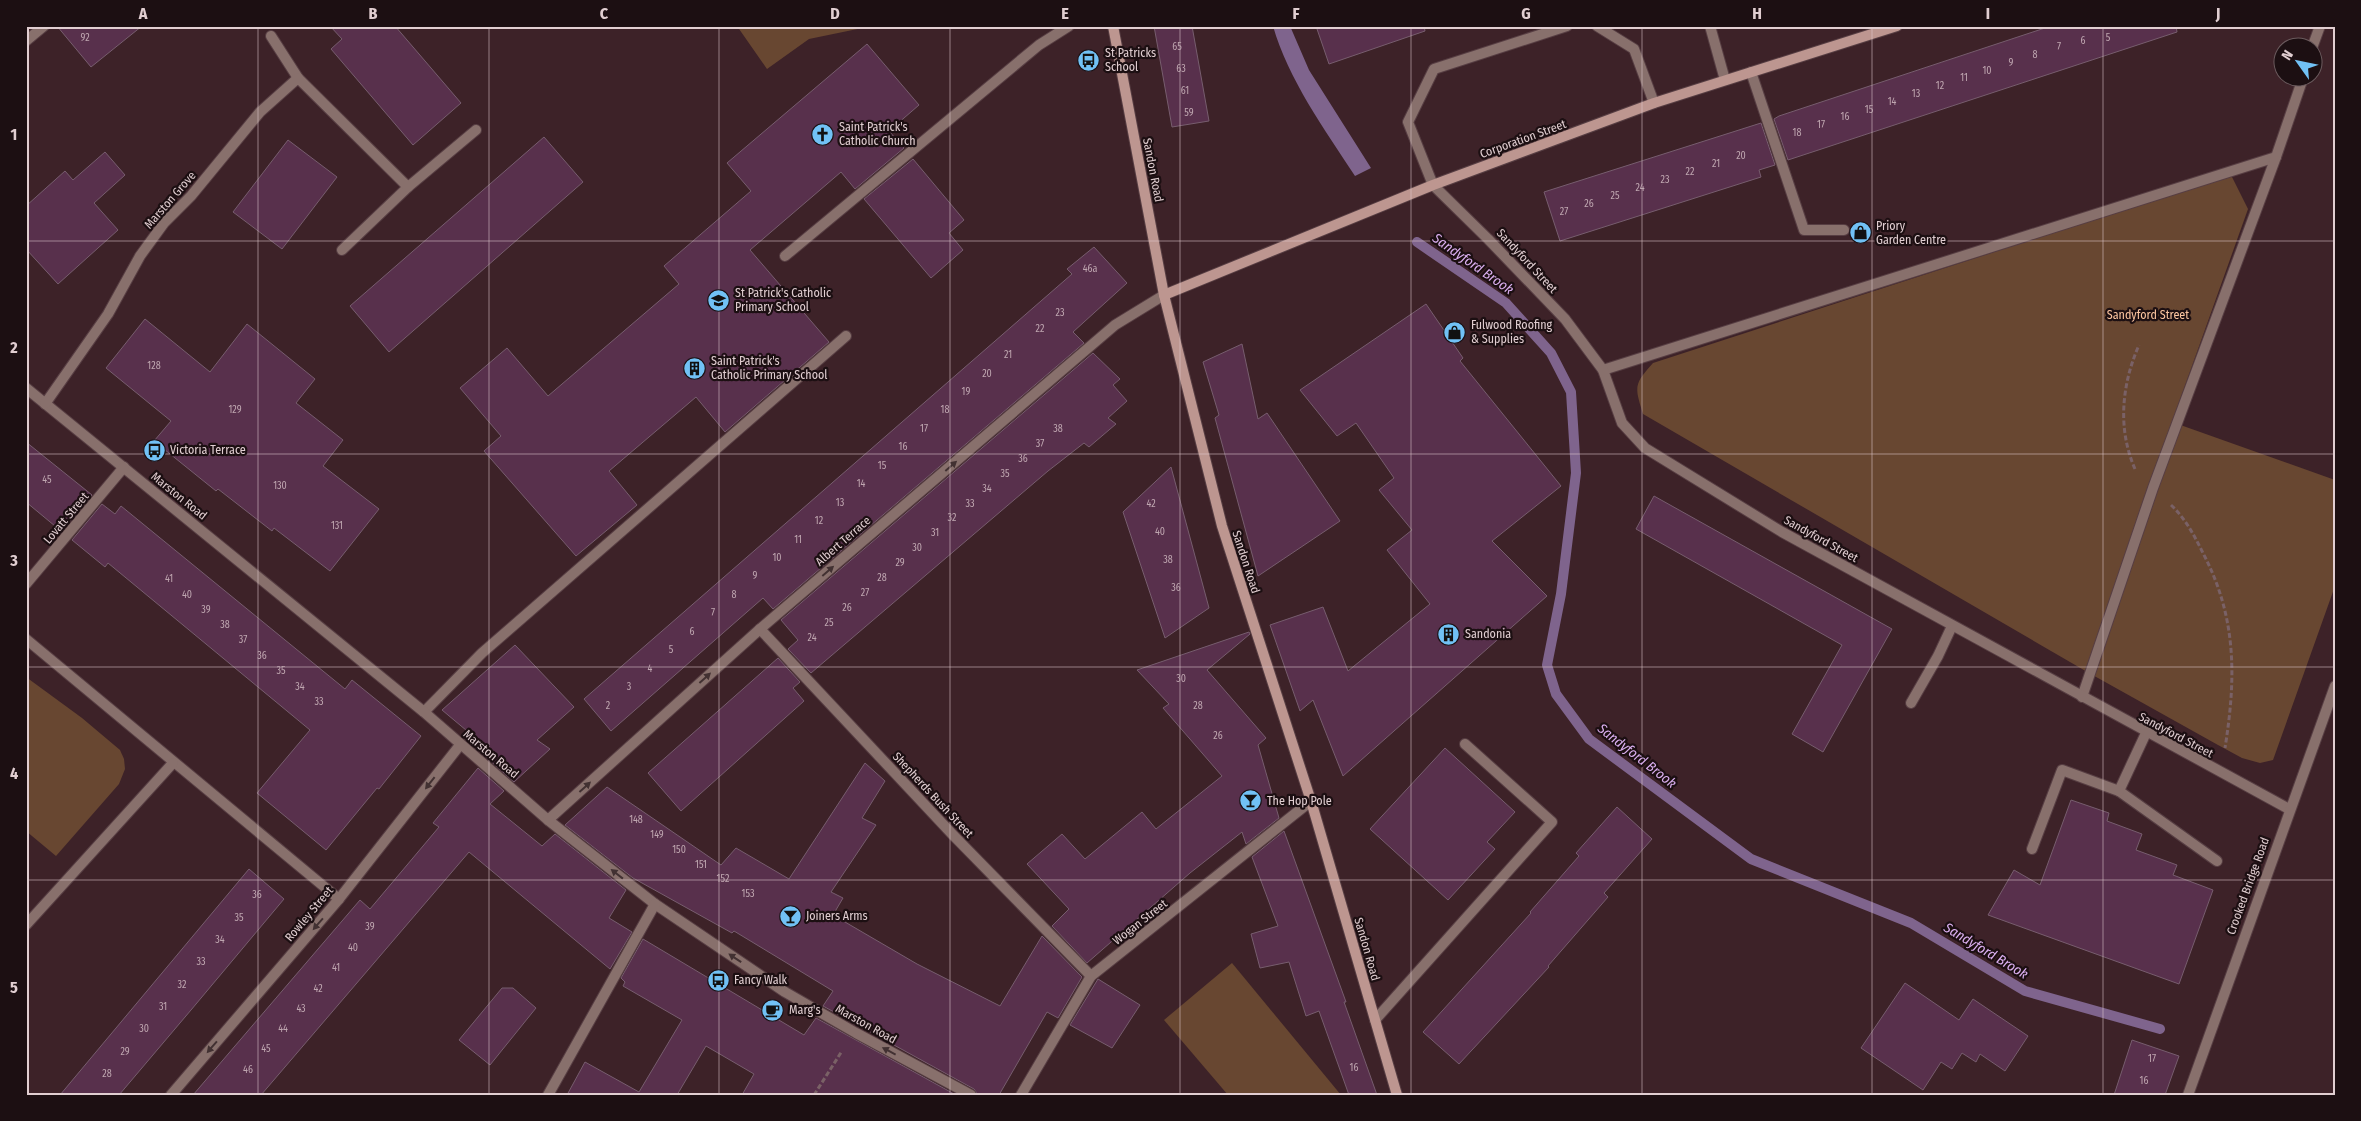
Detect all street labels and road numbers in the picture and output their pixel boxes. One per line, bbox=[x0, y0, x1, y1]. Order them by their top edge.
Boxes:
street label: Corporation Street bbox=[1478, 117, 1568, 161]
street label: Sandon Road bbox=[1140, 137, 1166, 203]
street label: Marston Grove bbox=[141, 169, 199, 231]
street label: Sandyford Street bbox=[1494, 226, 1560, 296]
street label: Marston Road bbox=[148, 469, 210, 523]
street label: Lovatt Street bbox=[41, 489, 92, 546]
street label: Albert Terrace bbox=[813, 513, 873, 569]
street label: Sandyford Street bbox=[1782, 513, 1860, 565]
street label: Sandon Road bbox=[1229, 529, 1263, 595]
street label: Sandyford Street bbox=[2136, 709, 2216, 761]
street label: Marston Road bbox=[461, 727, 521, 781]
street label: Shepherds Bush Street bbox=[890, 749, 976, 841]
street label: Crooked Bridge Road bbox=[2224, 836, 2272, 936]
street label: Rowley Street bbox=[282, 884, 336, 944]
street label: Wogan Street bbox=[1110, 896, 1170, 948]
street label: Sandon Road bbox=[1351, 916, 1383, 982]
street label: Marston Road bbox=[833, 1001, 899, 1047]

